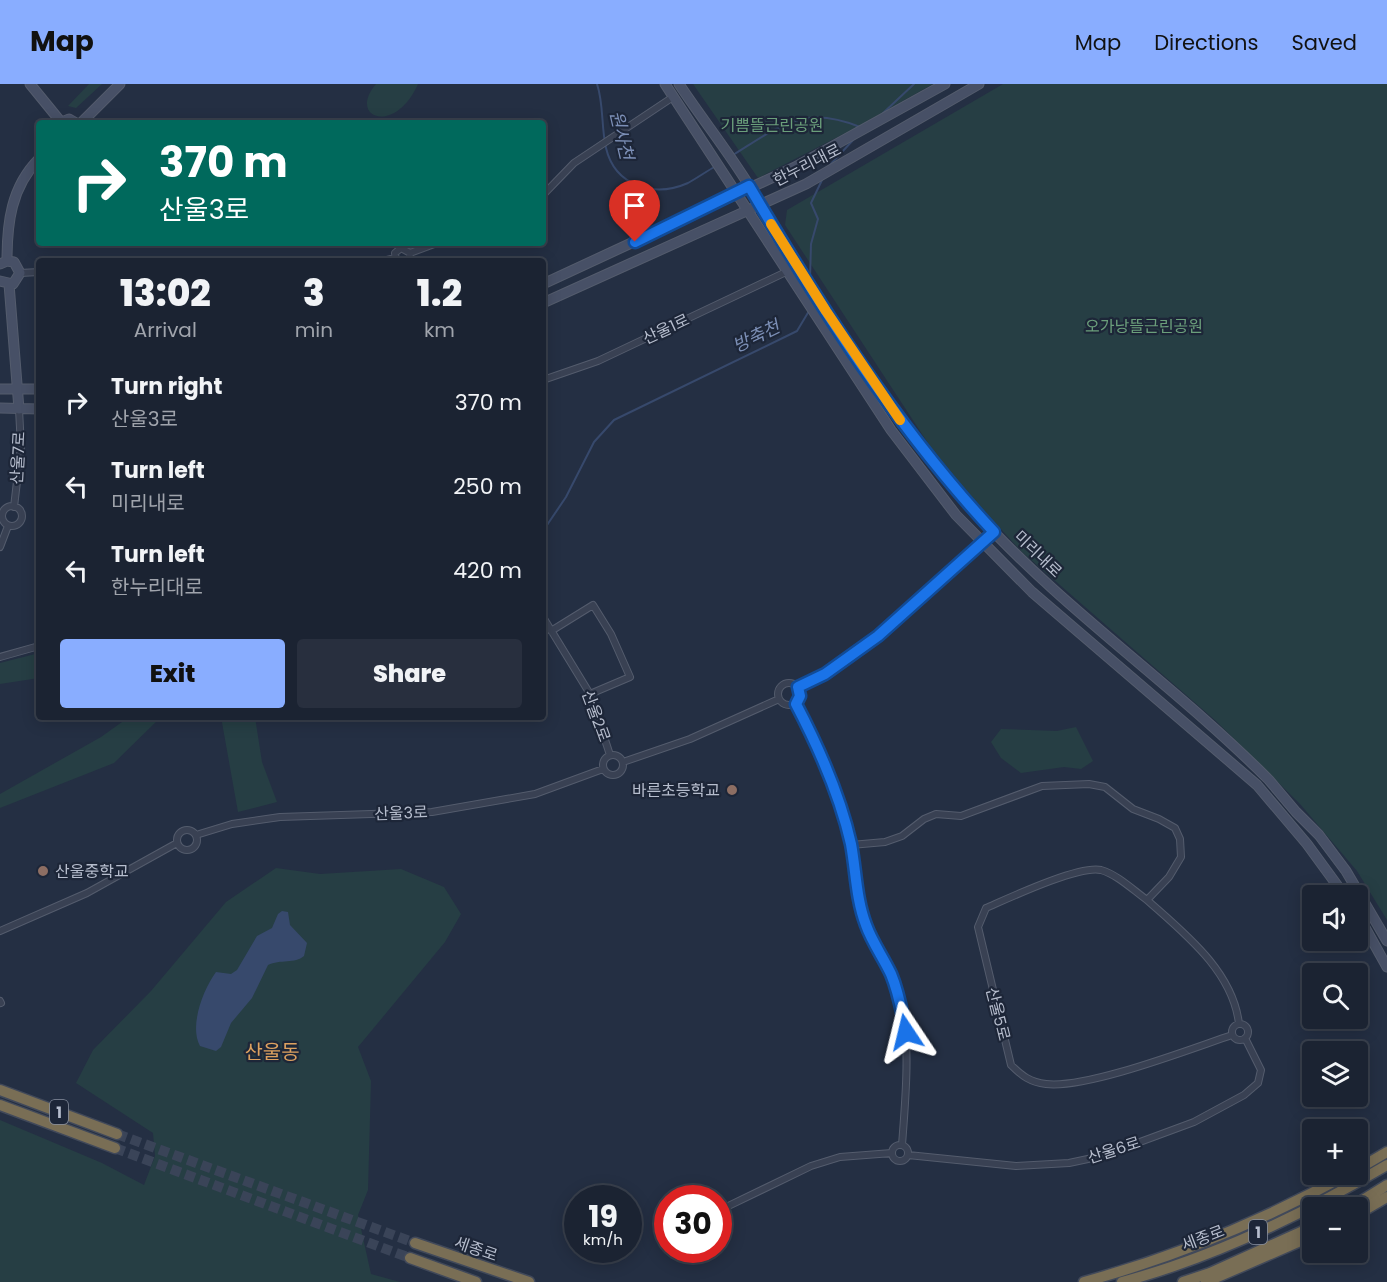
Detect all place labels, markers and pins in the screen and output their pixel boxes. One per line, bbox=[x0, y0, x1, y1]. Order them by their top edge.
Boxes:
pin bbox=[609, 180, 660, 242]
place label: 바른초등학교 bbox=[632, 779, 720, 802]
marker: 바른초등학교 bbox=[725, 783, 739, 797]
place label: 산울중학교 bbox=[55, 860, 129, 883]
marker: 산울중학교 bbox=[36, 864, 50, 878]

